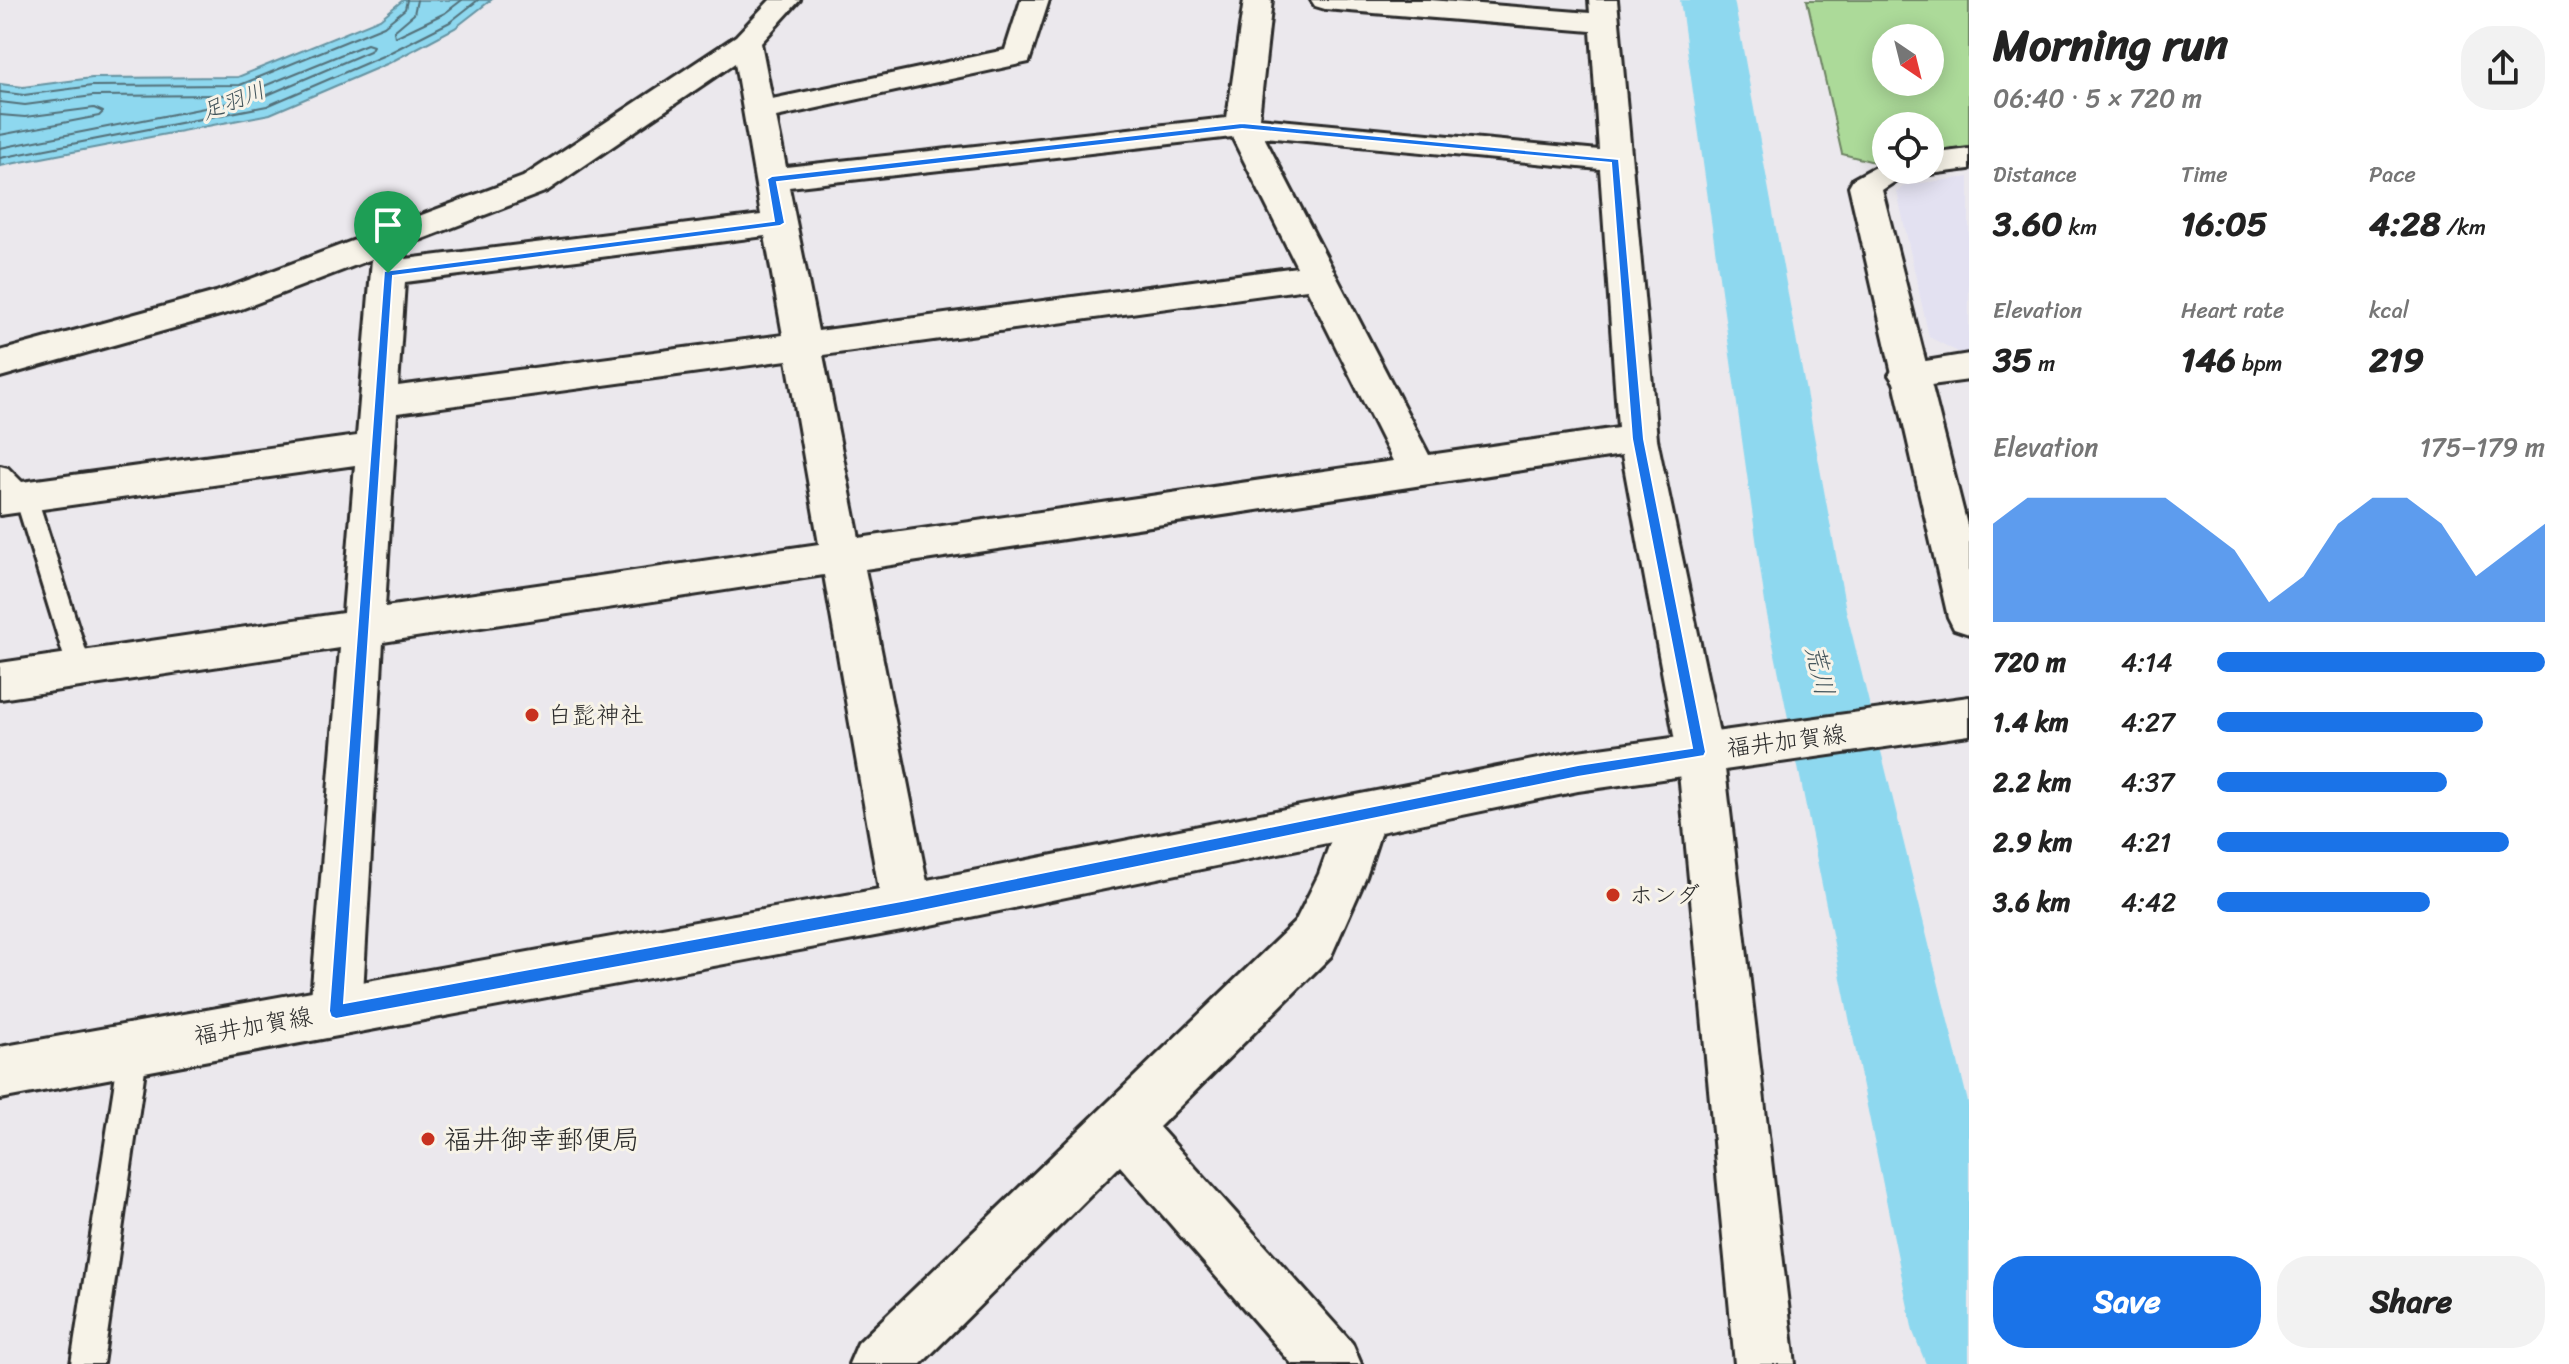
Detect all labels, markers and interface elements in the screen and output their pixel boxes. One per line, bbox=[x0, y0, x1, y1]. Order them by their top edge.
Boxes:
text: Morning run bbox=[1993, 6, 2228, 84]
north arrow bbox=[1872, 24, 1944, 96]
map controls bbox=[1872, 24, 1944, 184]
button: share bbox=[2461, 26, 2545, 110]
water label: 足羽川 bbox=[195, 71, 271, 131]
text: 06:40 · 5 × 720 m bbox=[1993, 75, 2202, 121]
button: locate bbox=[1872, 112, 1944, 184]
text: Distance bbox=[1993, 155, 2077, 194]
text: Time bbox=[2181, 155, 2228, 194]
text: Pace bbox=[2369, 155, 2416, 194]
pin bbox=[354, 191, 422, 273]
text: 3.60 bbox=[1993, 194, 2063, 254]
text: 16:05 bbox=[2181, 194, 2267, 254]
text: 4:28 bbox=[2369, 194, 2441, 254]
icon: arrive bbox=[366, 203, 410, 247]
text: km bbox=[2063, 208, 2097, 247]
text: /km bbox=[2441, 208, 2486, 247]
text: Elevation bbox=[1993, 291, 2082, 330]
text: Heart rate bbox=[2181, 291, 2284, 330]
text: kcal bbox=[2369, 291, 2409, 330]
text: 35 bbox=[1993, 330, 2032, 390]
text: 146 bbox=[2181, 330, 2236, 390]
text: 219 bbox=[2369, 330, 2424, 390]
text: m bbox=[2032, 344, 2055, 383]
text: bpm bbox=[2236, 344, 2282, 383]
text: Elevation bbox=[1993, 424, 2098, 470]
text: 175–179 m bbox=[2420, 424, 2545, 470]
water label: 荒川 bbox=[1792, 639, 1848, 701]
text: 720 m bbox=[1993, 639, 2066, 685]
text: 4:14 bbox=[2121, 639, 2173, 685]
place label: 白髭神社 bbox=[548, 694, 644, 736]
text: 1.4 km bbox=[1993, 699, 2069, 745]
text: 4:27 bbox=[2121, 699, 2175, 745]
marker: 白髭神社 bbox=[523, 706, 541, 724]
street label: 福井加賀線 bbox=[1724, 713, 1848, 769]
text: 2.2 km bbox=[1993, 759, 2071, 805]
text: 4:37 bbox=[2121, 759, 2174, 805]
text: 2.9 km bbox=[1993, 819, 2072, 865]
text: 4:21 bbox=[2121, 819, 2171, 865]
place label: ホンダ bbox=[1629, 874, 1700, 916]
text: 3.6 km bbox=[1993, 879, 2070, 925]
text: 4:42 bbox=[2121, 879, 2176, 925]
marker: ホンダ bbox=[1604, 886, 1622, 904]
street label: 福井加賀線 bbox=[190, 995, 316, 1057]
place label: 福井御幸郵便局 bbox=[444, 1115, 640, 1164]
marker: 福井御幸郵便局 bbox=[419, 1130, 437, 1148]
button: Save bbox=[1993, 1256, 2261, 1348]
button: Share bbox=[2277, 1256, 2545, 1348]

